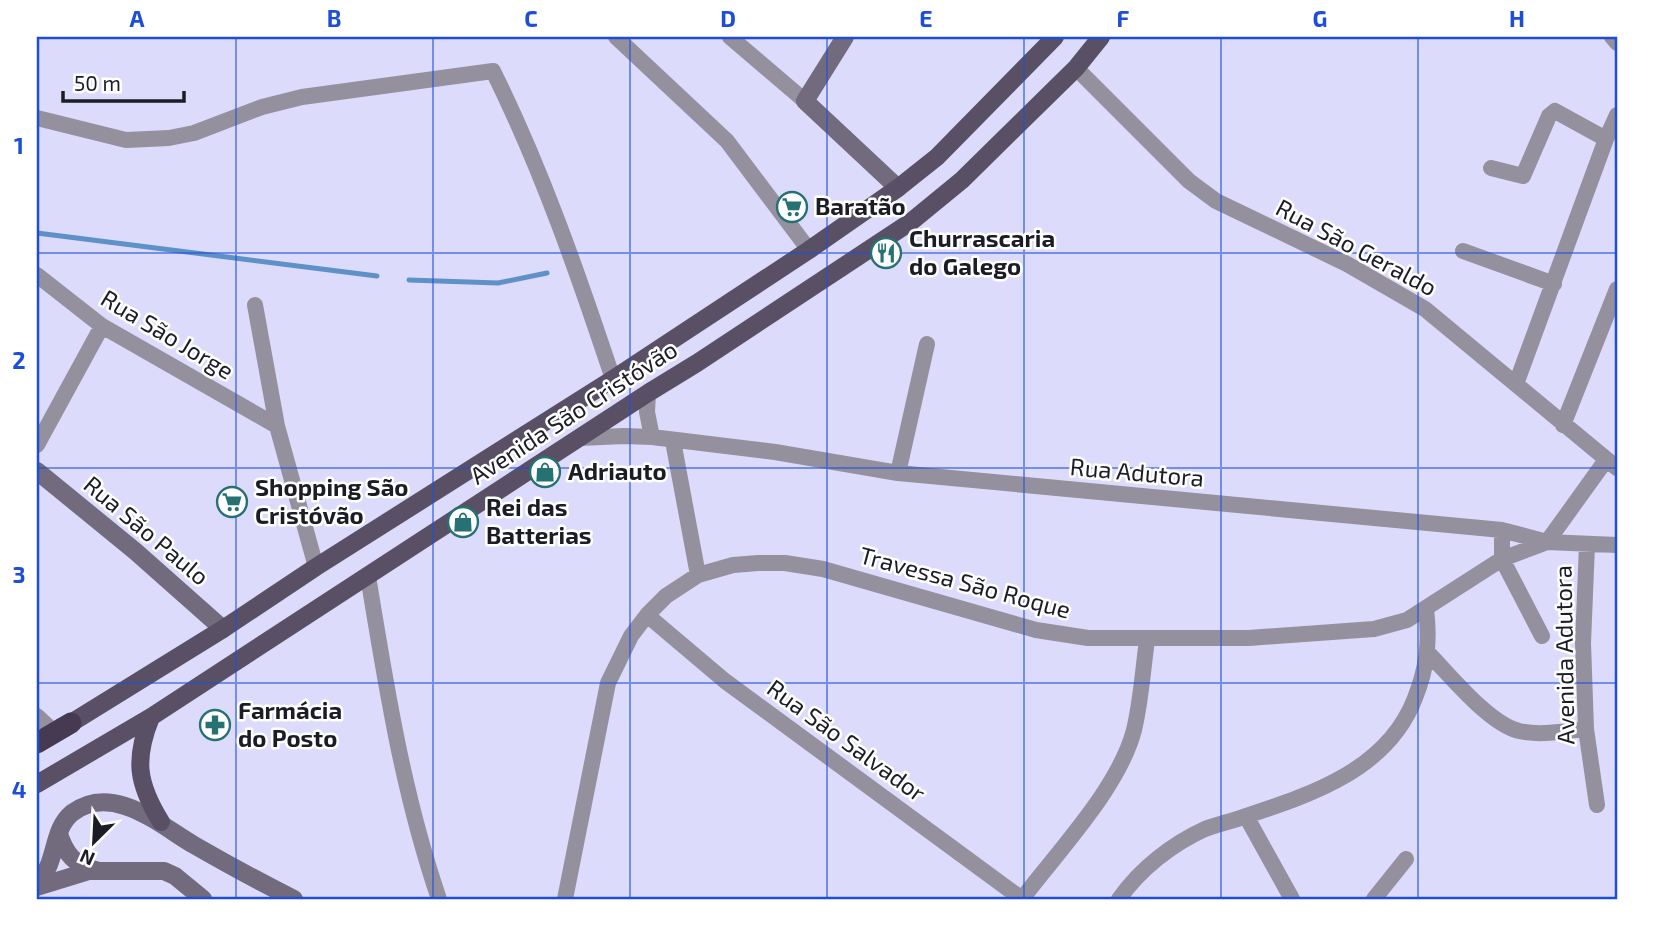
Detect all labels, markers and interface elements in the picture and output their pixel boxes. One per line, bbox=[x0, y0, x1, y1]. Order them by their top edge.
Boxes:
text: A bbox=[129, 4, 145, 32]
text: B bbox=[327, 4, 341, 32]
text: C bbox=[524, 4, 538, 32]
text: D bbox=[720, 4, 736, 32]
text: E bbox=[919, 4, 933, 32]
text: F bbox=[1117, 4, 1130, 32]
text: G bbox=[1313, 4, 1327, 32]
text: H bbox=[1509, 4, 1525, 32]
scale bar bbox=[63, 60, 184, 104]
text: 50 m bbox=[74, 70, 121, 95]
text: 1 bbox=[14, 131, 24, 159]
supermarket icon: Baratão bbox=[775, 190, 809, 224]
place label: Baratão bbox=[815, 191, 906, 220]
street label: Rua São Geraldo bbox=[1271, 192, 1442, 301]
place label: Churrascaria do Galego bbox=[909, 223, 1055, 280]
restaurant icon: Churrascaria do Galego bbox=[869, 236, 903, 270]
street label: Rua São Jorge bbox=[96, 283, 239, 385]
street label: Avenida São Cristóvão bbox=[464, 334, 682, 490]
text: 2 bbox=[12, 346, 26, 374]
street label: Rua Adutora bbox=[1069, 451, 1205, 492]
shop icon: Adriauto bbox=[528, 455, 562, 489]
place label: Adriauto bbox=[568, 456, 667, 485]
street label: Rua São Paulo bbox=[79, 469, 215, 591]
place label: Shopping São Cristóvão bbox=[255, 472, 409, 529]
supermarket icon: Shopping São Cristóvão bbox=[215, 485, 249, 519]
place label: Rei das Batterias bbox=[486, 492, 592, 549]
shop icon: Rei das Batterias bbox=[446, 505, 480, 539]
street label: Travessa São Roque bbox=[857, 539, 1074, 624]
text: 3 bbox=[12, 560, 26, 588]
street label: Avenida Adutora bbox=[1547, 565, 1580, 745]
street label: Rua São Salvador bbox=[762, 673, 932, 807]
place label: Farmácia do Posto bbox=[238, 695, 342, 752]
pharmacy icon: Farmácia do Posto bbox=[198, 708, 232, 742]
text: 4 bbox=[12, 775, 26, 803]
north arrow bbox=[60, 806, 130, 876]
text: N bbox=[76, 845, 98, 871]

